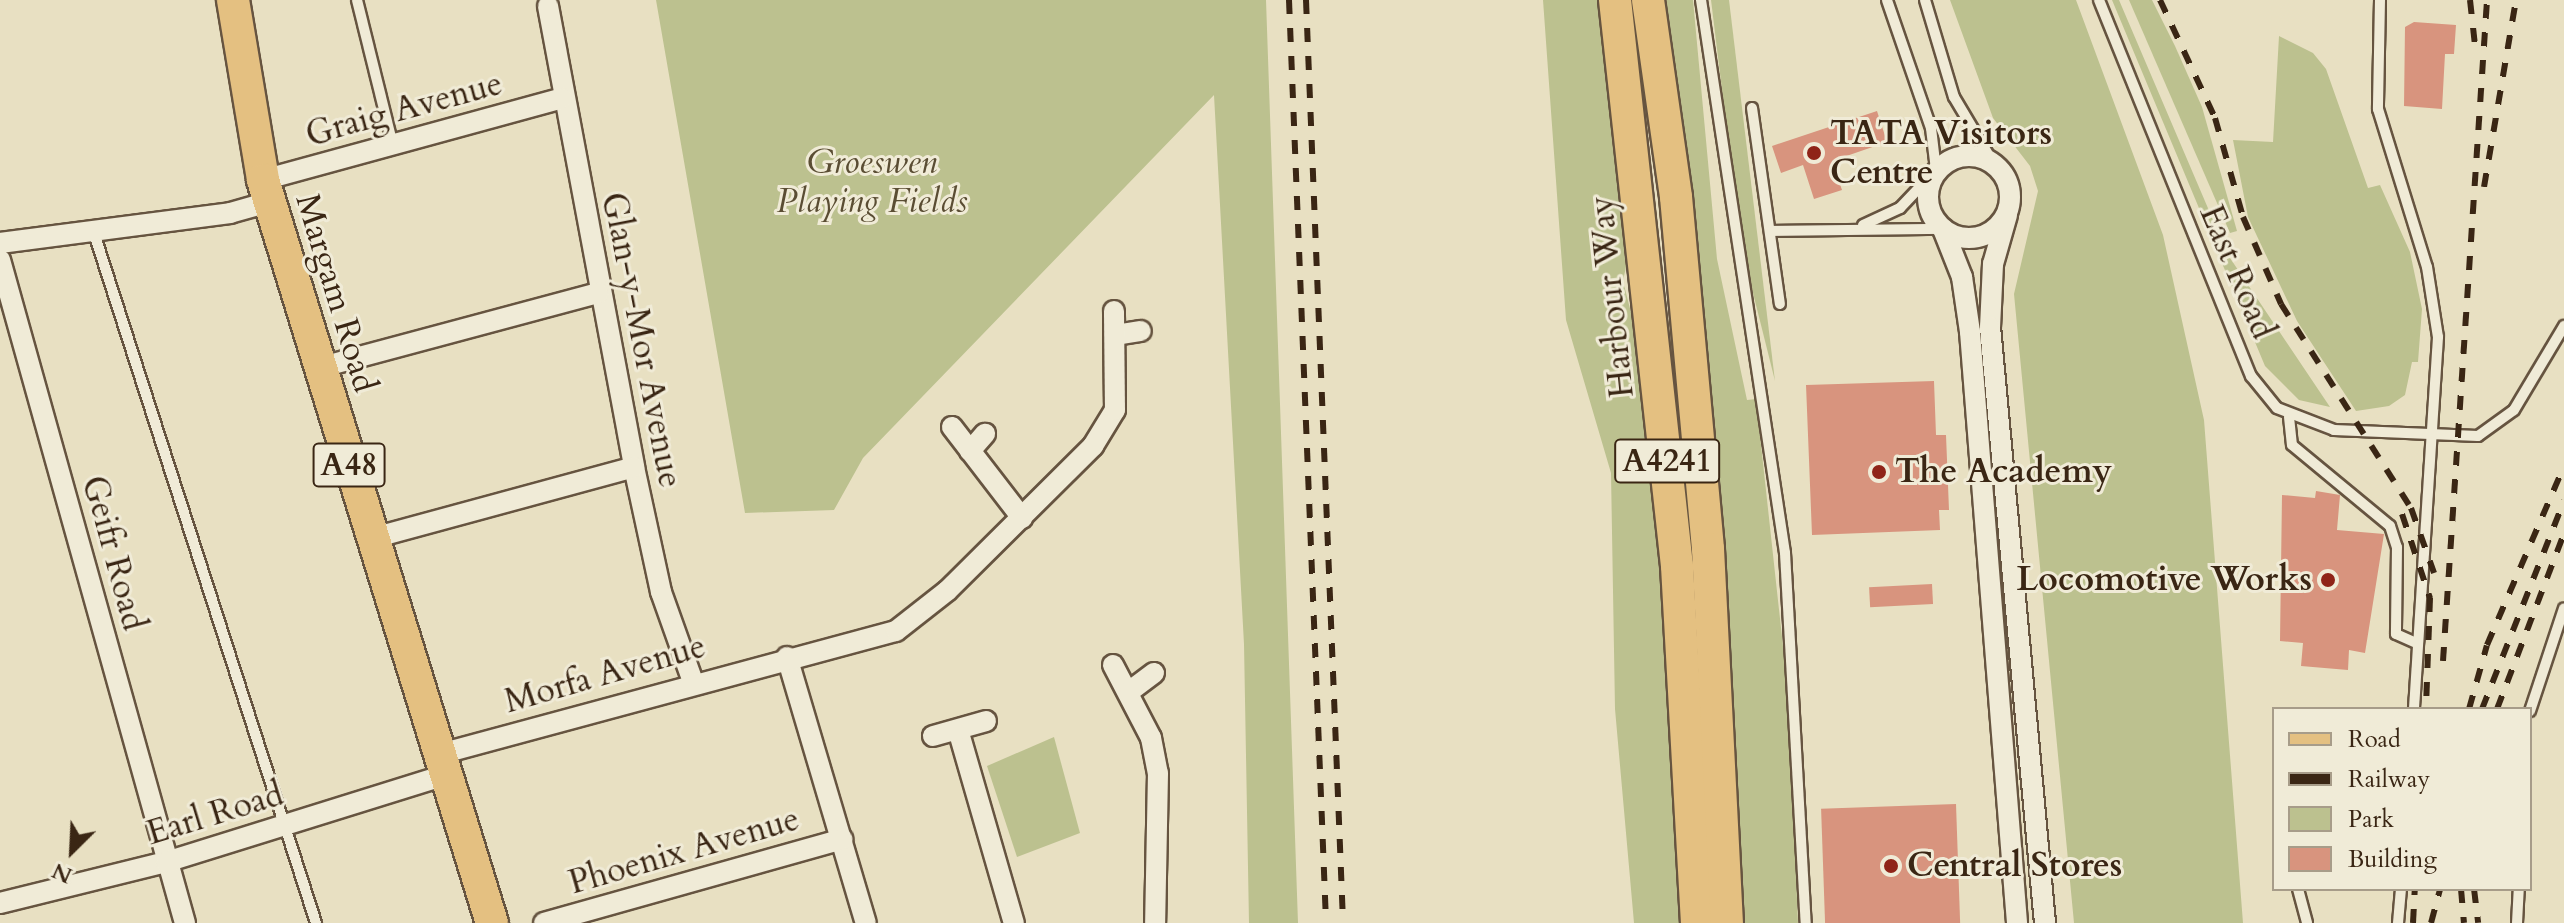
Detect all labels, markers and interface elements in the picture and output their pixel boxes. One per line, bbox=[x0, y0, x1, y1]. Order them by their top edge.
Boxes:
street label: Graig Avenue bbox=[301, 63, 507, 155]
place label: TATA Visitors Centre bbox=[1830, 113, 2052, 192]
park label: Groeswen Playing Fields bbox=[776, 142, 968, 222]
marker: TATA Visitors Centre bbox=[1805, 144, 1823, 162]
street label: Margam Road bbox=[286, 189, 386, 397]
street label: Glan-y-Mor Avenue bbox=[593, 189, 691, 491]
street label: Harbour Way bbox=[1581, 194, 1643, 400]
street label: East Road bbox=[2191, 199, 2283, 345]
road number: A4241 bbox=[1613, 433, 1721, 489]
road number: A48 bbox=[311, 437, 387, 493]
place label: The Academy bbox=[1895, 452, 2112, 492]
marker: The Academy bbox=[1870, 463, 1888, 481]
street label: Geifr Road bbox=[74, 471, 154, 635]
place label: Locomotive Works bbox=[2016, 560, 2312, 600]
marker: Locomotive Works bbox=[2319, 571, 2337, 589]
street label: Morfa Avenue bbox=[500, 626, 710, 722]
legend bbox=[2272, 707, 2532, 891]
text: Road bbox=[2348, 723, 2401, 756]
text: Railway bbox=[2348, 763, 2430, 796]
street label: Earl Road bbox=[142, 774, 288, 854]
street label: Phoenix Avenue bbox=[564, 799, 804, 903]
text: Park bbox=[2348, 803, 2394, 836]
north arrow bbox=[32, 811, 112, 891]
text: Building bbox=[2348, 843, 2437, 876]
place label: Central Stores bbox=[1907, 846, 2122, 886]
text: N bbox=[47, 855, 77, 891]
marker: Central Stores bbox=[1882, 857, 1900, 875]

